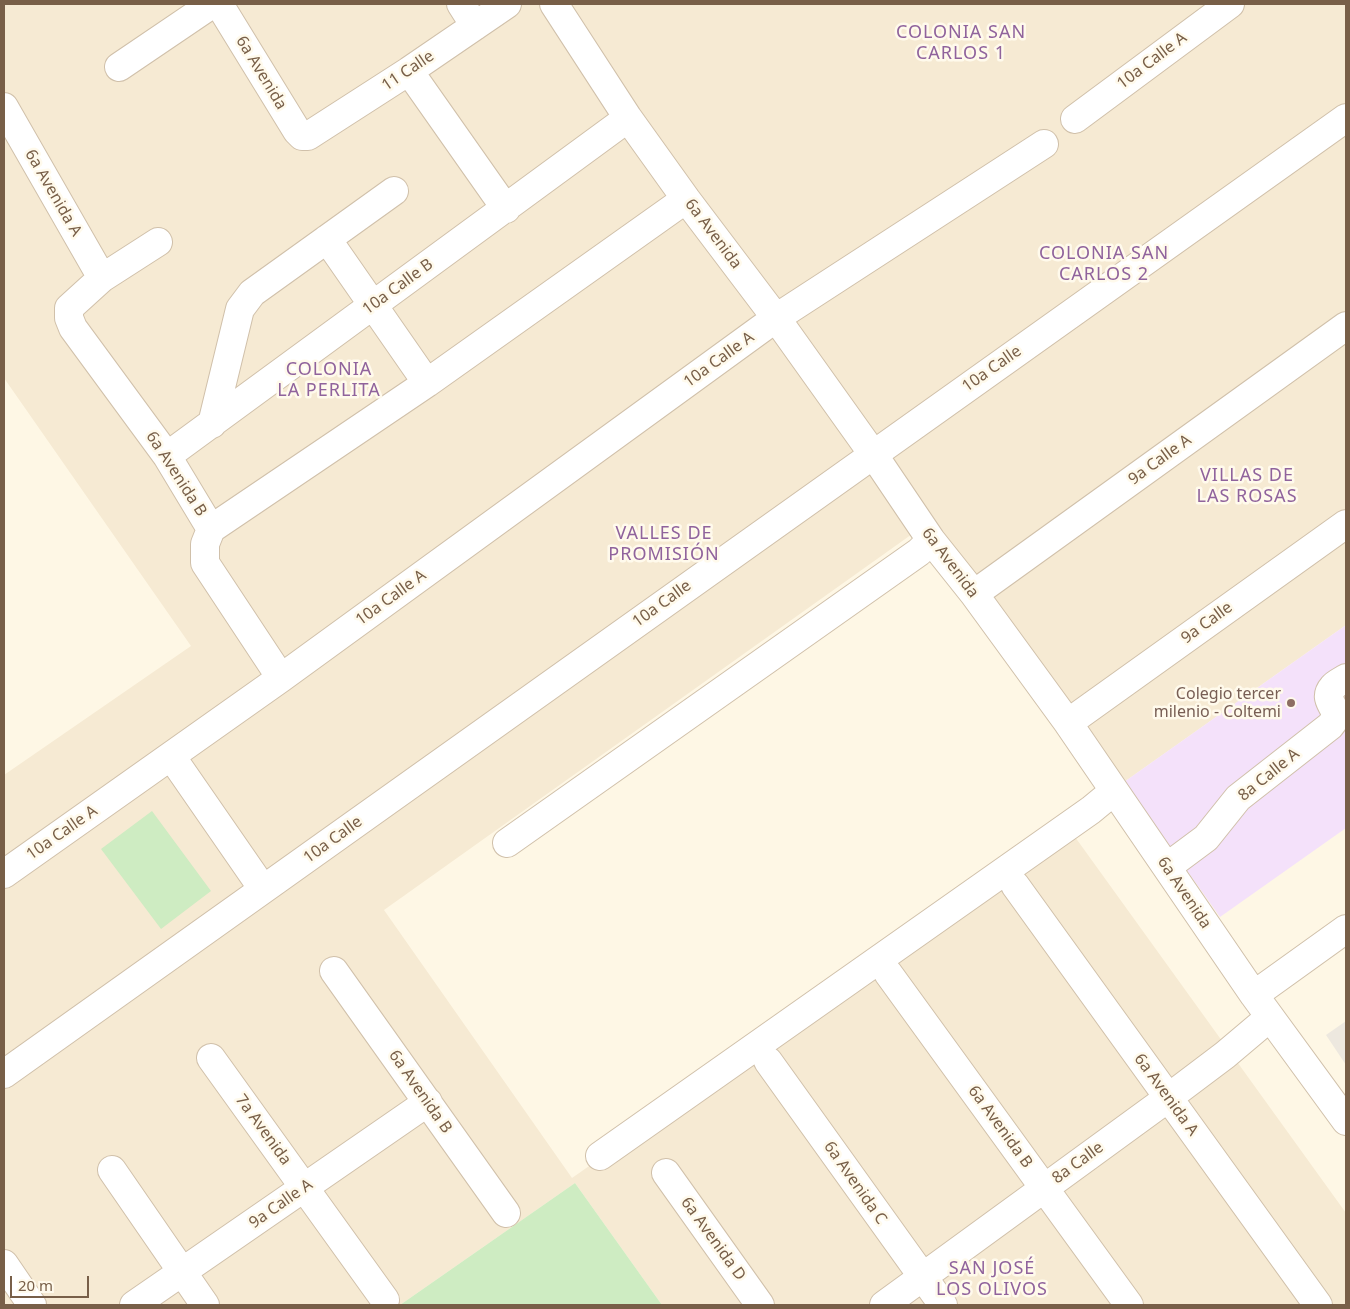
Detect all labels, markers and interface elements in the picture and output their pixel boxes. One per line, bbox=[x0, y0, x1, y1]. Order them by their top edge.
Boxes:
district label: COLONIA SAN CARLOS 1 bbox=[895, 22, 1027, 64]
street label: 10a Calle A bbox=[1113, 29, 1191, 93]
street label: 6a Avenida bbox=[232, 33, 290, 113]
street label: 11 Calle bbox=[378, 47, 438, 95]
street label: 6a Avenida A bbox=[20, 146, 86, 240]
street label: 6a Avenida bbox=[681, 195, 745, 273]
district label: COLONIA SAN CARLOS 2 bbox=[1038, 243, 1170, 286]
street label: 10a Calle B bbox=[359, 255, 437, 319]
street label: 10a Calle A bbox=[680, 328, 758, 392]
street label: 10a Calle bbox=[959, 342, 1025, 396]
district label: COLONIA LA PERLITA bbox=[276, 359, 382, 402]
street label: 6a Avenida B bbox=[142, 428, 210, 520]
street label: 9a Calle A bbox=[1125, 431, 1195, 489]
district label: VILLAS DE LAS ROSAS bbox=[1195, 465, 1299, 508]
district label: VALLES DE PROMISIÓN bbox=[607, 523, 721, 566]
street label: 6a Avenida bbox=[918, 524, 982, 602]
street label: 10a Calle A bbox=[352, 566, 430, 630]
street label: 10a Calle bbox=[629, 576, 695, 632]
street label: 9a Calle bbox=[1178, 598, 1236, 648]
place label: Colegio tercer milenio - Coltemi bbox=[1154, 684, 1281, 722]
marker: Colegio tercer milenio - Coltemi bbox=[1285, 697, 1297, 709]
street label: 8a Calle A bbox=[1235, 745, 1303, 805]
street label: 10a Calle A bbox=[23, 802, 101, 864]
street label: 10a Calle bbox=[300, 812, 366, 868]
street label: 6a Avenida bbox=[1153, 853, 1215, 933]
street label: 6a Avenida B bbox=[384, 1047, 456, 1137]
street label: 6a Avenida A bbox=[1130, 1050, 1202, 1140]
street label: 6a Avenida B bbox=[964, 1082, 1036, 1172]
street label: 7a Avenida bbox=[231, 1091, 295, 1169]
street label: 6a Avenida C bbox=[819, 1138, 891, 1228]
street label: 8a Calle bbox=[1049, 1138, 1107, 1188]
street label: 9a Calle A bbox=[246, 1175, 316, 1233]
street label: 6a Avenida D bbox=[676, 1194, 750, 1284]
district label: SAN JOSÉ LOS OLIVOS bbox=[935, 1258, 1049, 1300]
scale bar bbox=[12, 1266, 91, 1298]
text: 20 m bbox=[18, 1275, 53, 1295]

